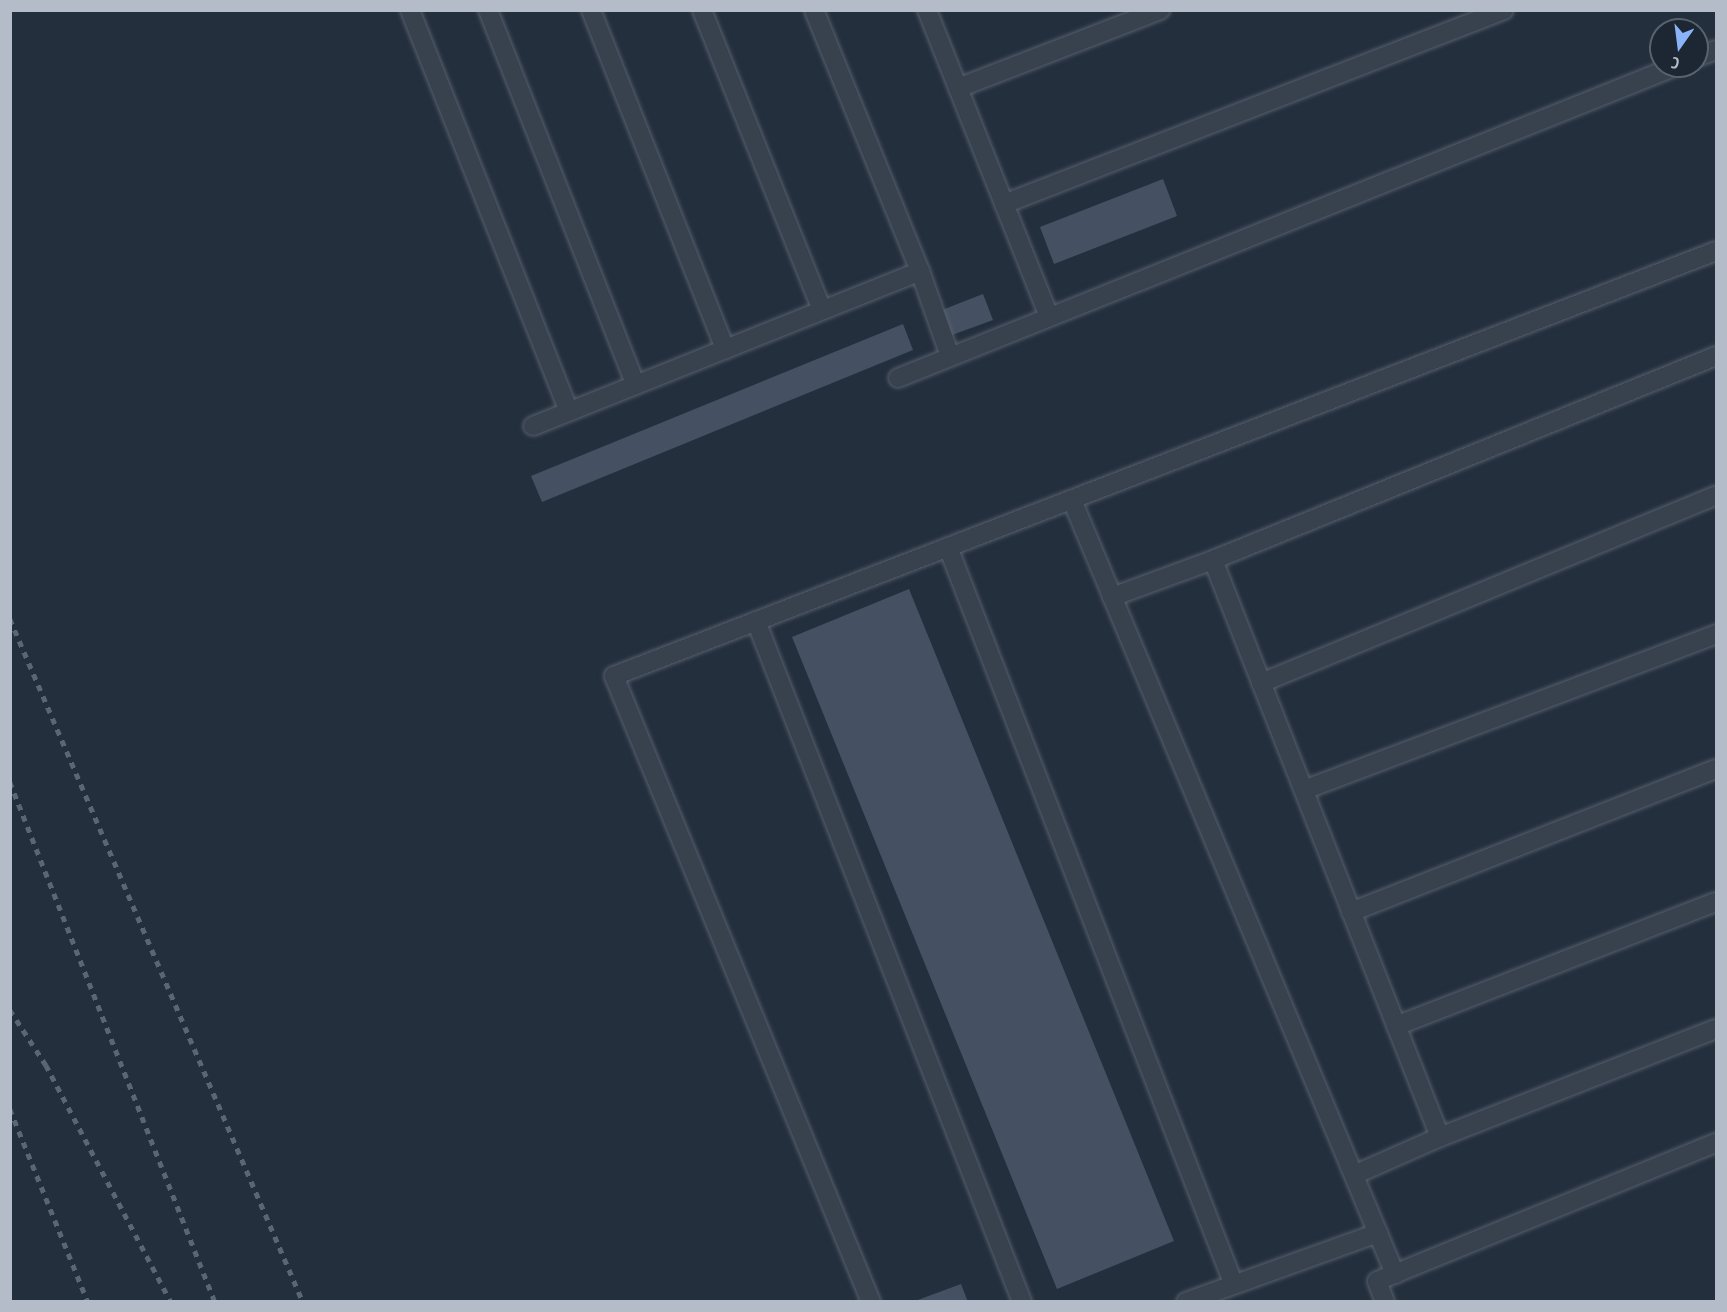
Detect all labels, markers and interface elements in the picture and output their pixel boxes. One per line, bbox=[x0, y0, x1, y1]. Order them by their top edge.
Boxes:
north arrow bbox=[1649, 18, 1709, 78]
text: С bbox=[1669, 53, 1681, 74]

